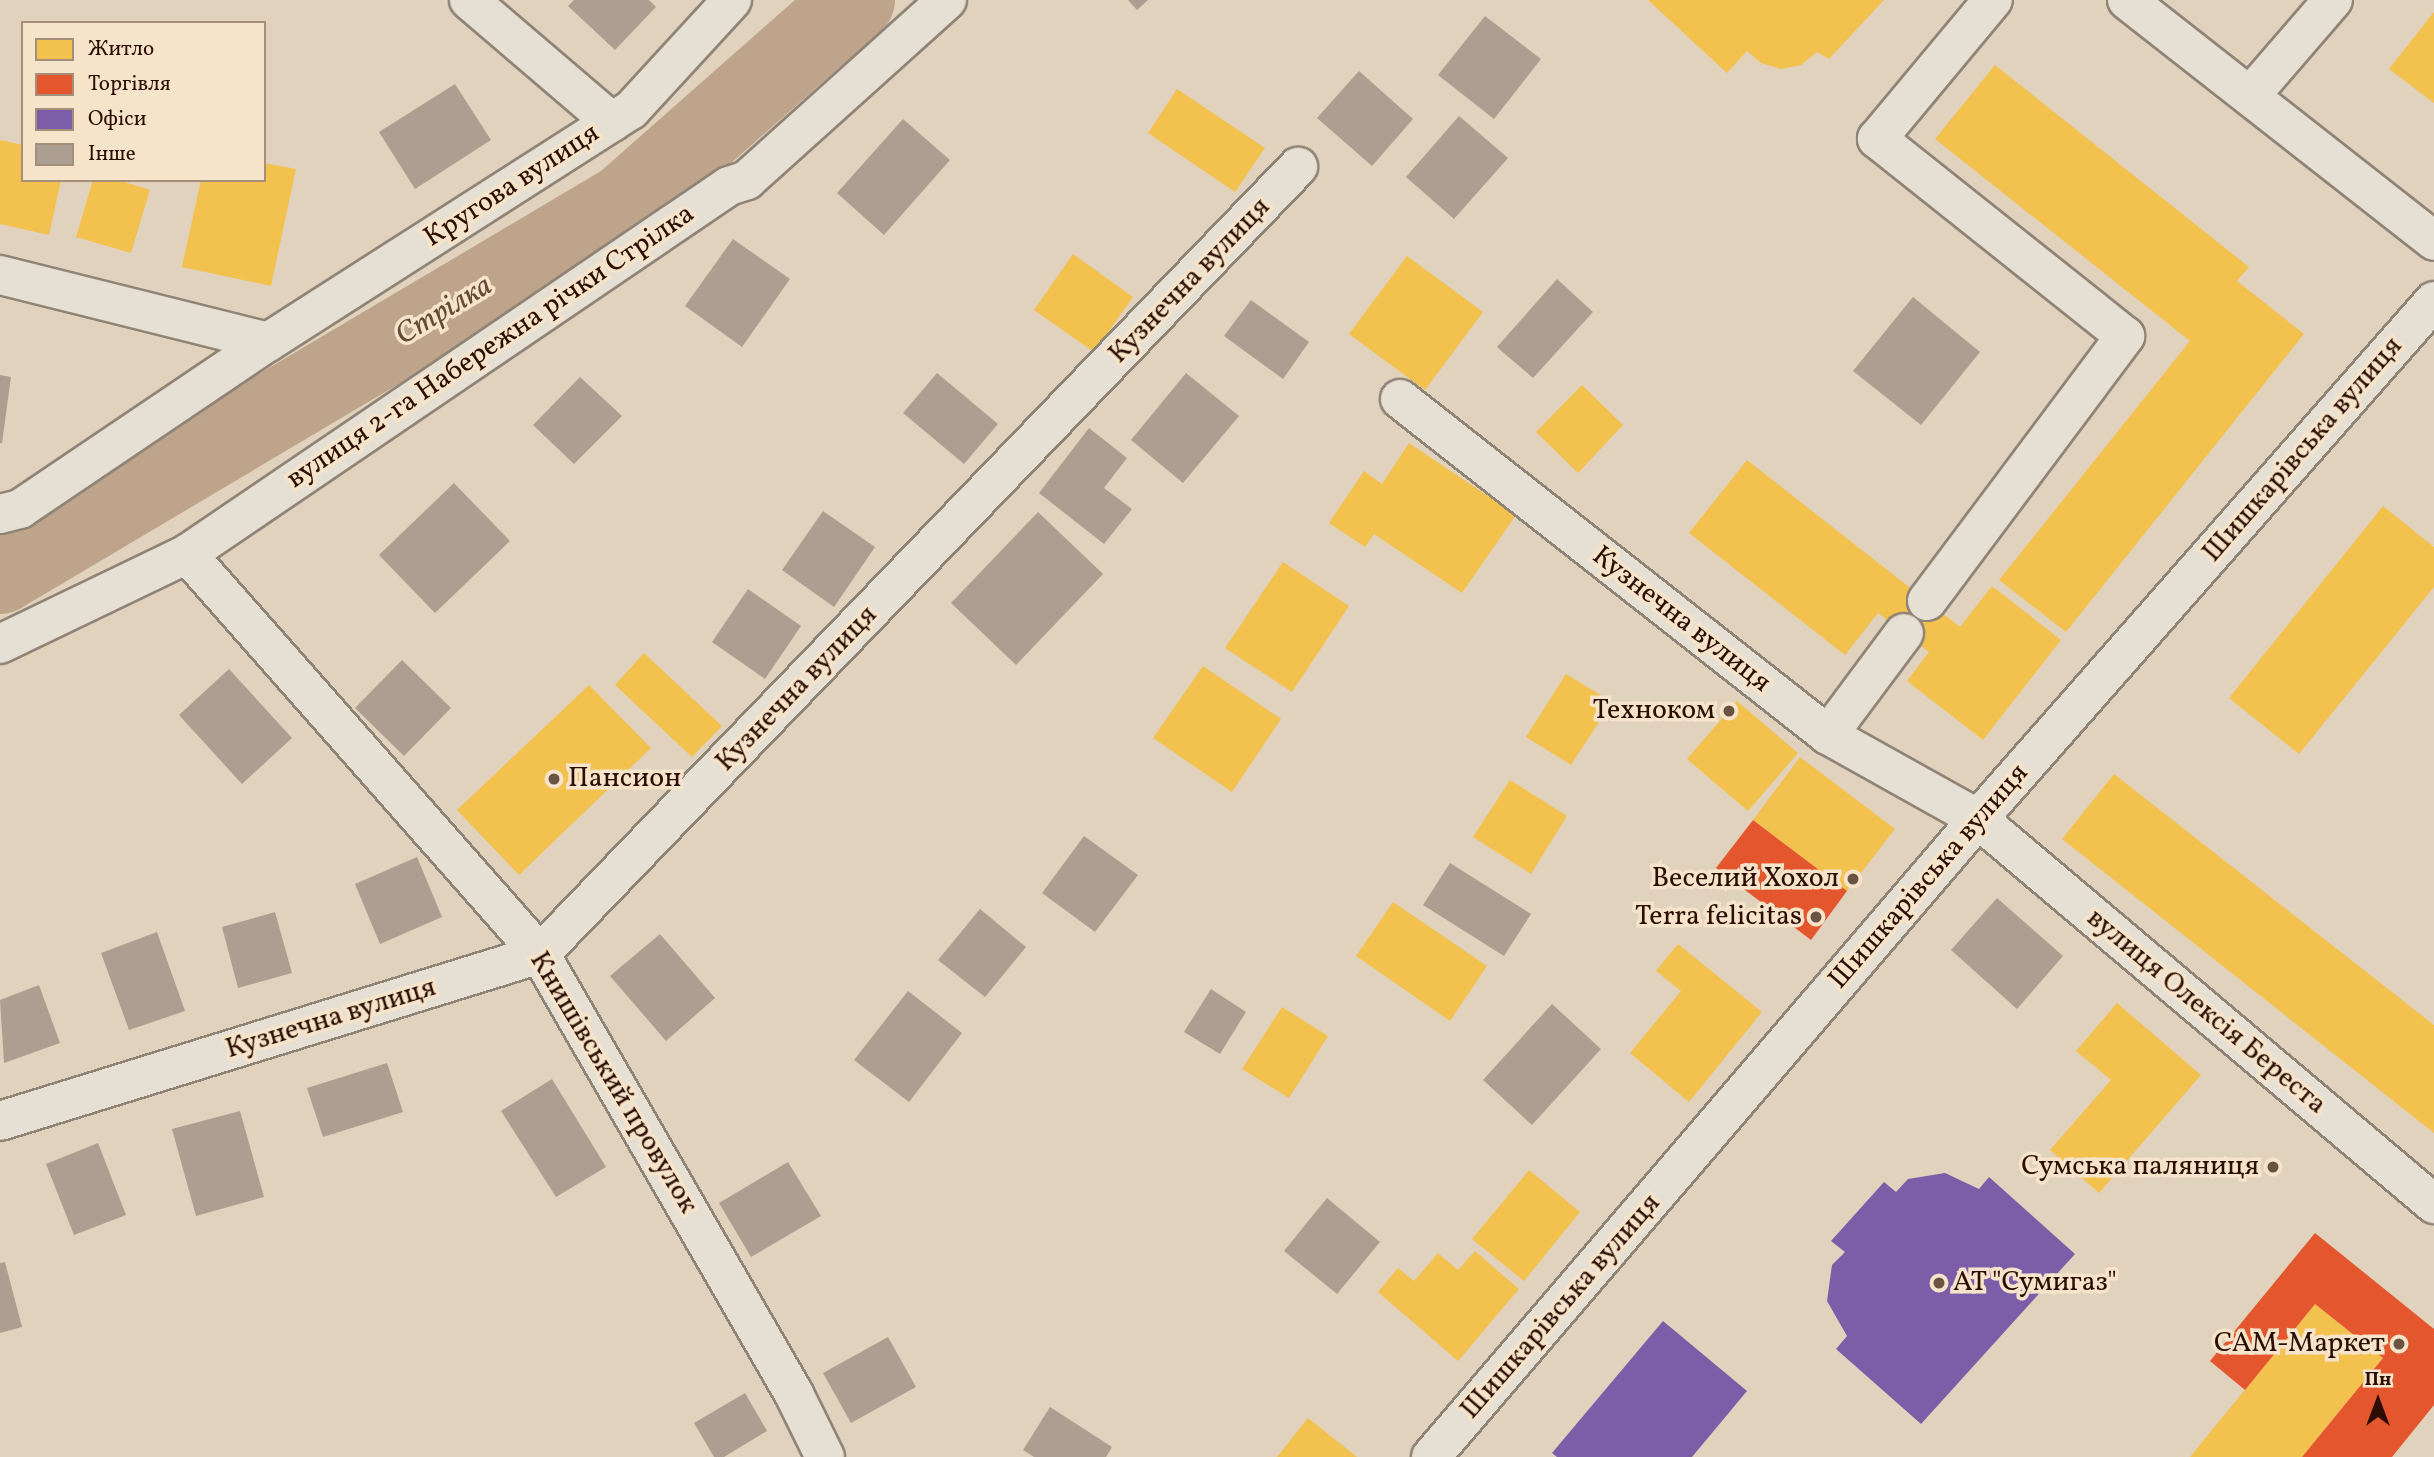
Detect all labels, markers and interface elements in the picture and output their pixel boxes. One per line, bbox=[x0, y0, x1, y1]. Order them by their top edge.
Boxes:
legend bbox=[21, 21, 266, 182]
text: Житло bbox=[88, 35, 154, 64]
text: Торгівля bbox=[88, 70, 171, 99]
text: Офіси bbox=[88, 105, 147, 134]
street label: Кругова вулиця bbox=[418, 117, 606, 255]
text: Інше bbox=[88, 140, 136, 169]
street label: Кузнечна вулиця bbox=[1102, 191, 1278, 371]
street label: вулиця 2-га Набережна річки Стрілка bbox=[281, 198, 701, 496]
water label: Стрілка bbox=[389, 268, 499, 354]
street label: Шишкарівська вулиця bbox=[2196, 330, 2410, 570]
street label: Кузнечна вулиця bbox=[1585, 540, 1777, 700]
street label: Кузнечна вулиця bbox=[709, 599, 885, 779]
place label: Техноком bbox=[1593, 694, 1715, 728]
marker: Техноком bbox=[1721, 703, 1737, 719]
street label: Шишкарівська вулиця bbox=[1822, 757, 2036, 997]
place label: Пансион bbox=[568, 762, 681, 796]
marker: Пансион bbox=[546, 771, 562, 787]
place label: Веселий Хохол bbox=[1652, 862, 1839, 896]
marker: Веселий Хохол bbox=[1845, 871, 1861, 887]
place label: Terra felicitas bbox=[1635, 900, 1802, 934]
street label: вулиця Олексія Береста bbox=[2079, 902, 2333, 1122]
marker: Terra felicitas bbox=[1808, 909, 1824, 925]
street label: Книшівський провулок bbox=[521, 946, 705, 1220]
street label: Кузнечна вулиця bbox=[222, 971, 440, 1067]
place label: Сумська паляниця bbox=[2021, 1150, 2259, 1184]
marker: Сумська паляниця bbox=[2265, 1159, 2281, 1175]
street label: Шишкарівська вулиця bbox=[1454, 1187, 1668, 1427]
place label: АТ "Сумигаз" bbox=[1953, 1266, 2118, 1300]
marker: АТ "Сумигаз" bbox=[1931, 1275, 1947, 1291]
place label: САМ-Маркет bbox=[2214, 1327, 2385, 1361]
marker: САМ-Маркет bbox=[2391, 1336, 2407, 1352]
north arrow bbox=[2343, 1366, 2413, 1436]
text: Пн bbox=[2365, 1367, 2391, 1393]

